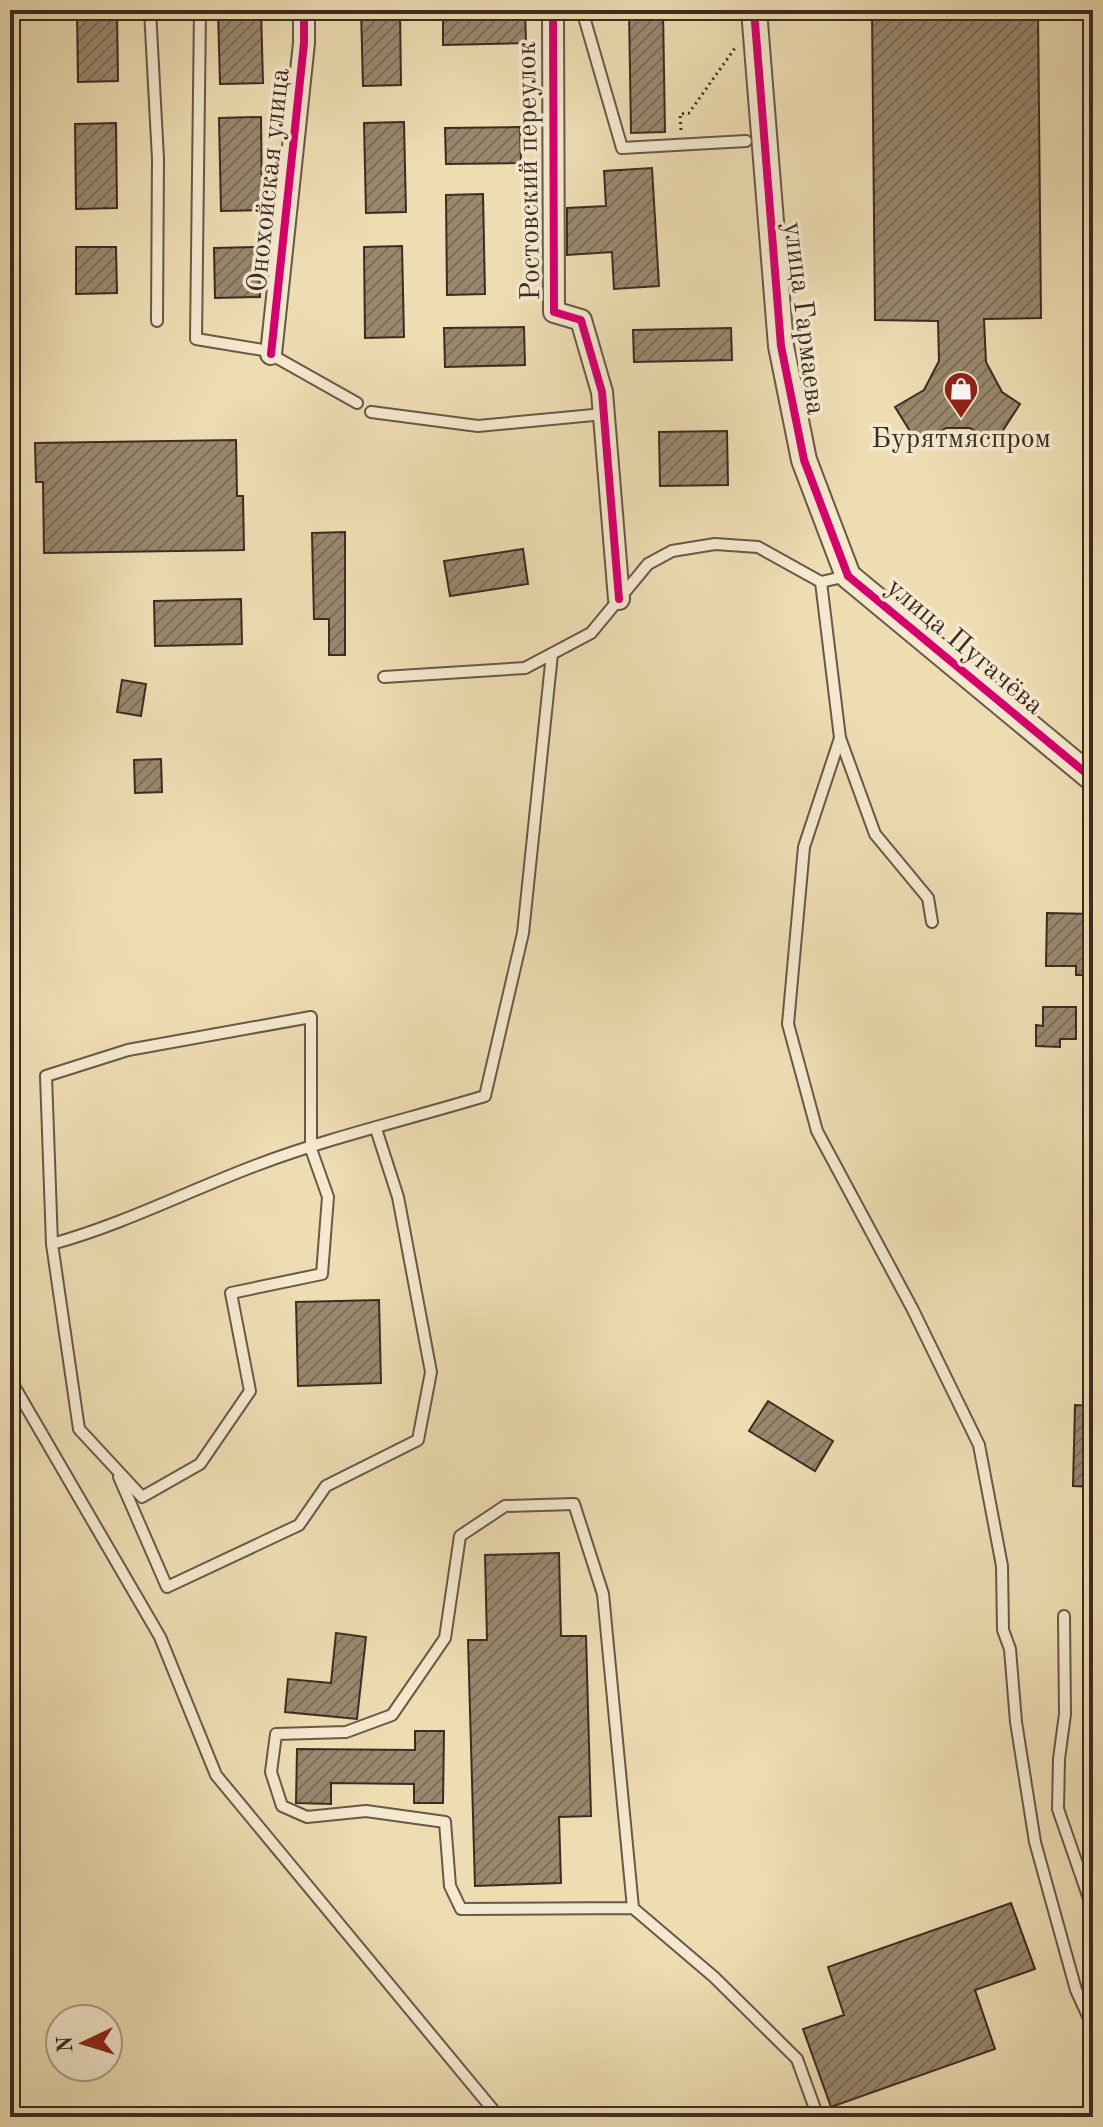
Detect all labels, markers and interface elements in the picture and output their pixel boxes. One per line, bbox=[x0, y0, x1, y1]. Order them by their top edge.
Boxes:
street label: Ростовский переулок bbox=[514, 41, 546, 301]
street label: Онохойская улица bbox=[244, 67, 296, 294]
street label: улица Гармаева bbox=[777, 220, 829, 417]
shop icon: Бурятмяспром bbox=[942, 370, 980, 420]
place label: Бурятмяспром bbox=[871, 426, 1051, 454]
street label: улица Пугачёва bbox=[880, 574, 1048, 721]
north arrow bbox=[44, 2003, 124, 2083]
text: N bbox=[54, 2035, 78, 2053]

